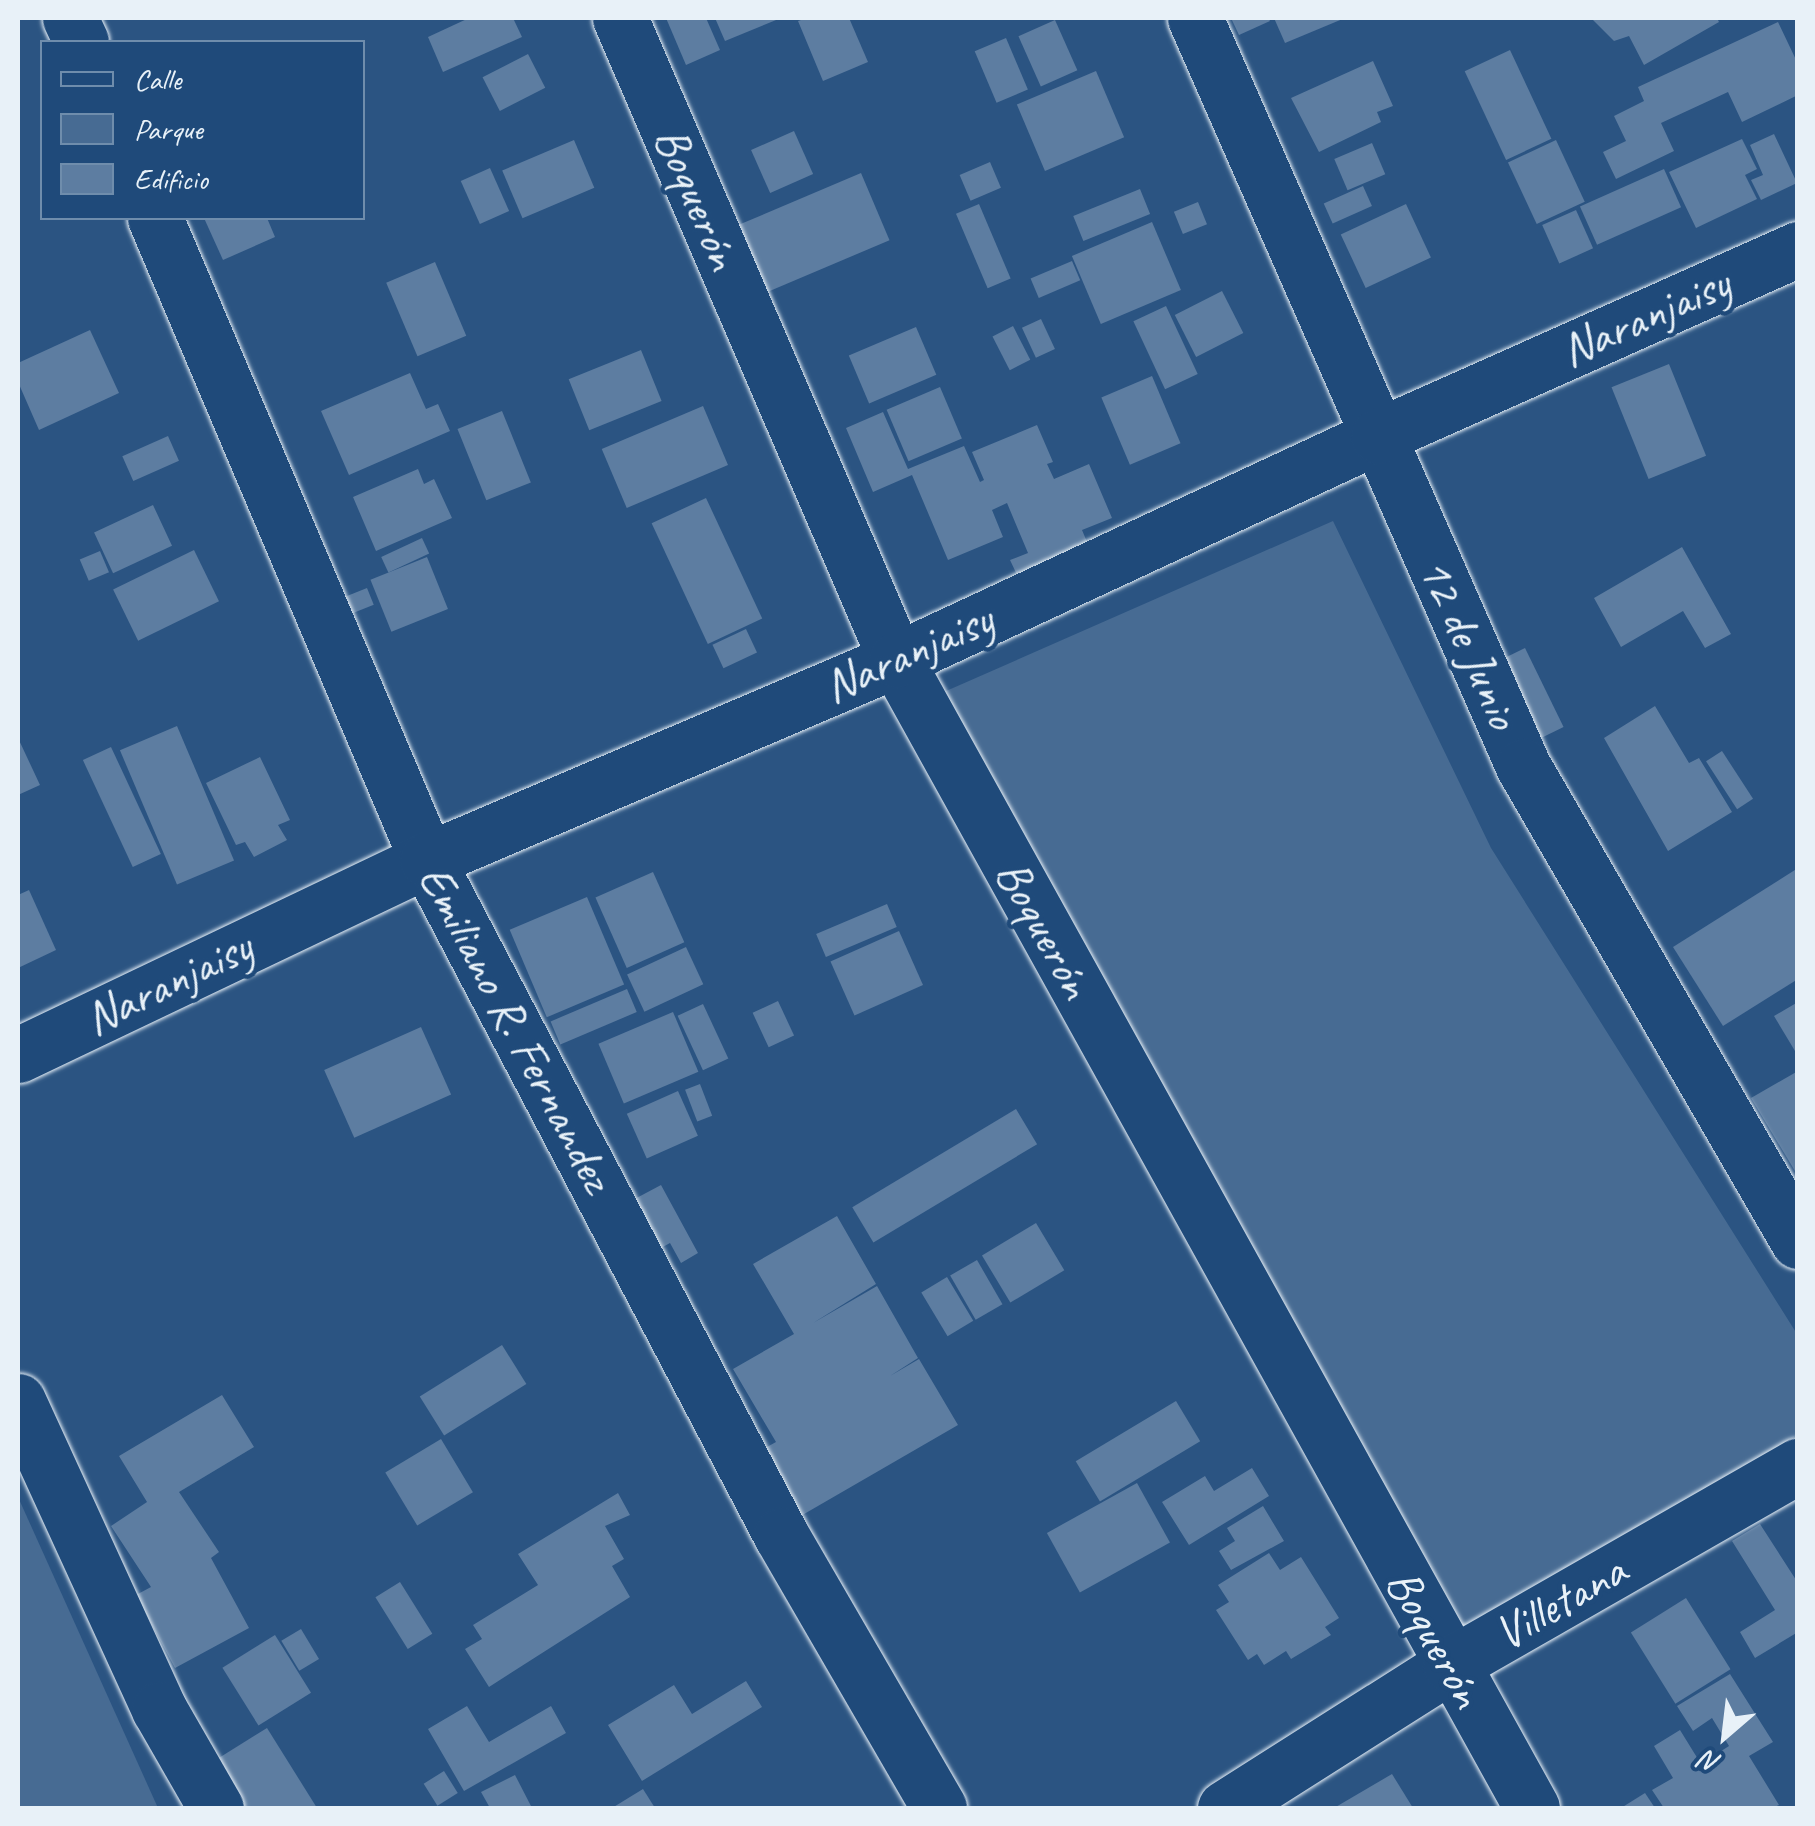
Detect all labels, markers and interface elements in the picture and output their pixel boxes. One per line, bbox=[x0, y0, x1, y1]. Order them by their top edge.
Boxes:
legend bbox=[40, 40, 365, 220]
text: Calle bbox=[134, 60, 181, 98]
text: Parque bbox=[134, 110, 203, 148]
street label: Boquerón bbox=[641, 118, 753, 278]
text: Edificio bbox=[134, 160, 208, 198]
street label: Naranjaisy bbox=[1552, 254, 1738, 380]
street label: 12 de Junio bbox=[1406, 549, 1532, 737]
street label: Naranjaisy bbox=[815, 590, 1001, 716]
street label: Boquerón bbox=[983, 850, 1105, 1008]
street label: Emiliano R. Fernandez bbox=[406, 855, 626, 1201]
street label: Naranjaisy bbox=[75, 918, 261, 1048]
street label: Villetana bbox=[1484, 1541, 1636, 1663]
street label: Boquerón bbox=[1374, 1559, 1496, 1717]
north arrow bbox=[1675, 1686, 1775, 1786]
text: N bbox=[1695, 1743, 1727, 1782]

